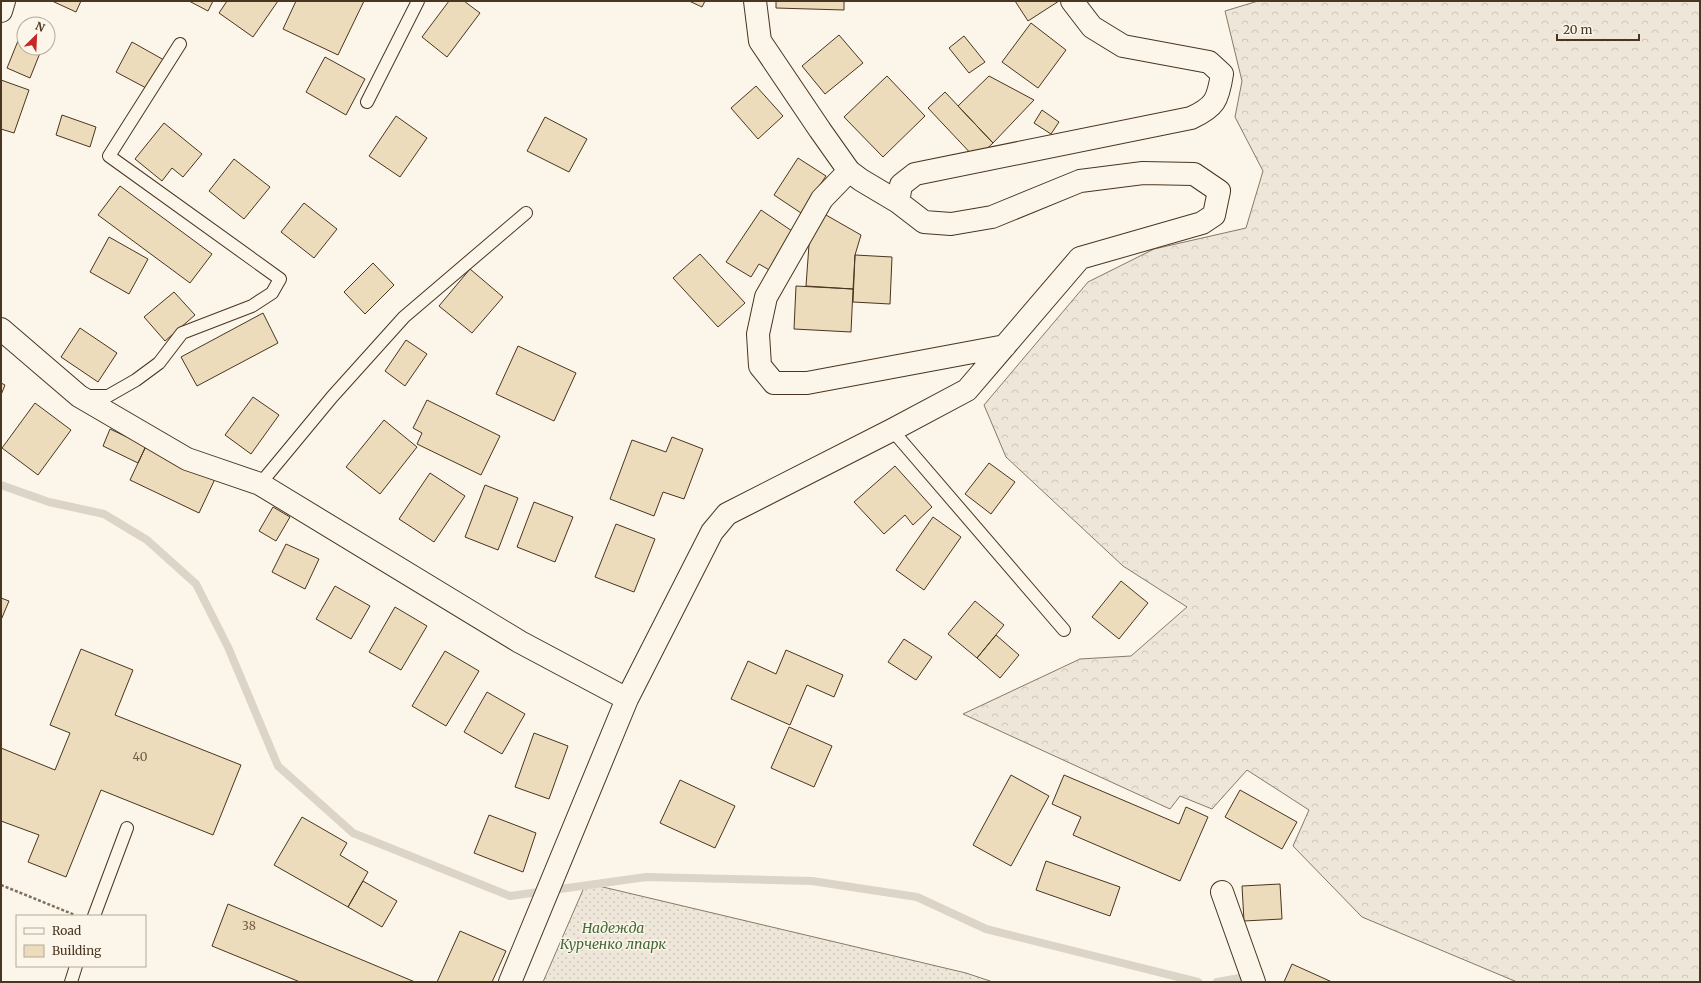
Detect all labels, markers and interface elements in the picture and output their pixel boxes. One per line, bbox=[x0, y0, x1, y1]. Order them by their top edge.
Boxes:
north arrow bbox=[16, 16, 56, 56]
scale bar bbox=[1557, 16, 1639, 42]
text: N bbox=[33, 19, 47, 35]
text: 20 m bbox=[1563, 22, 1592, 37]
house number: 40 bbox=[133, 749, 148, 764]
legend bbox=[16, 915, 146, 967]
house number: 38 bbox=[242, 918, 256, 933]
park label: Надежда Курченко лпарк bbox=[560, 919, 666, 953]
text: Road bbox=[52, 923, 81, 938]
text: Building bbox=[52, 943, 102, 958]

